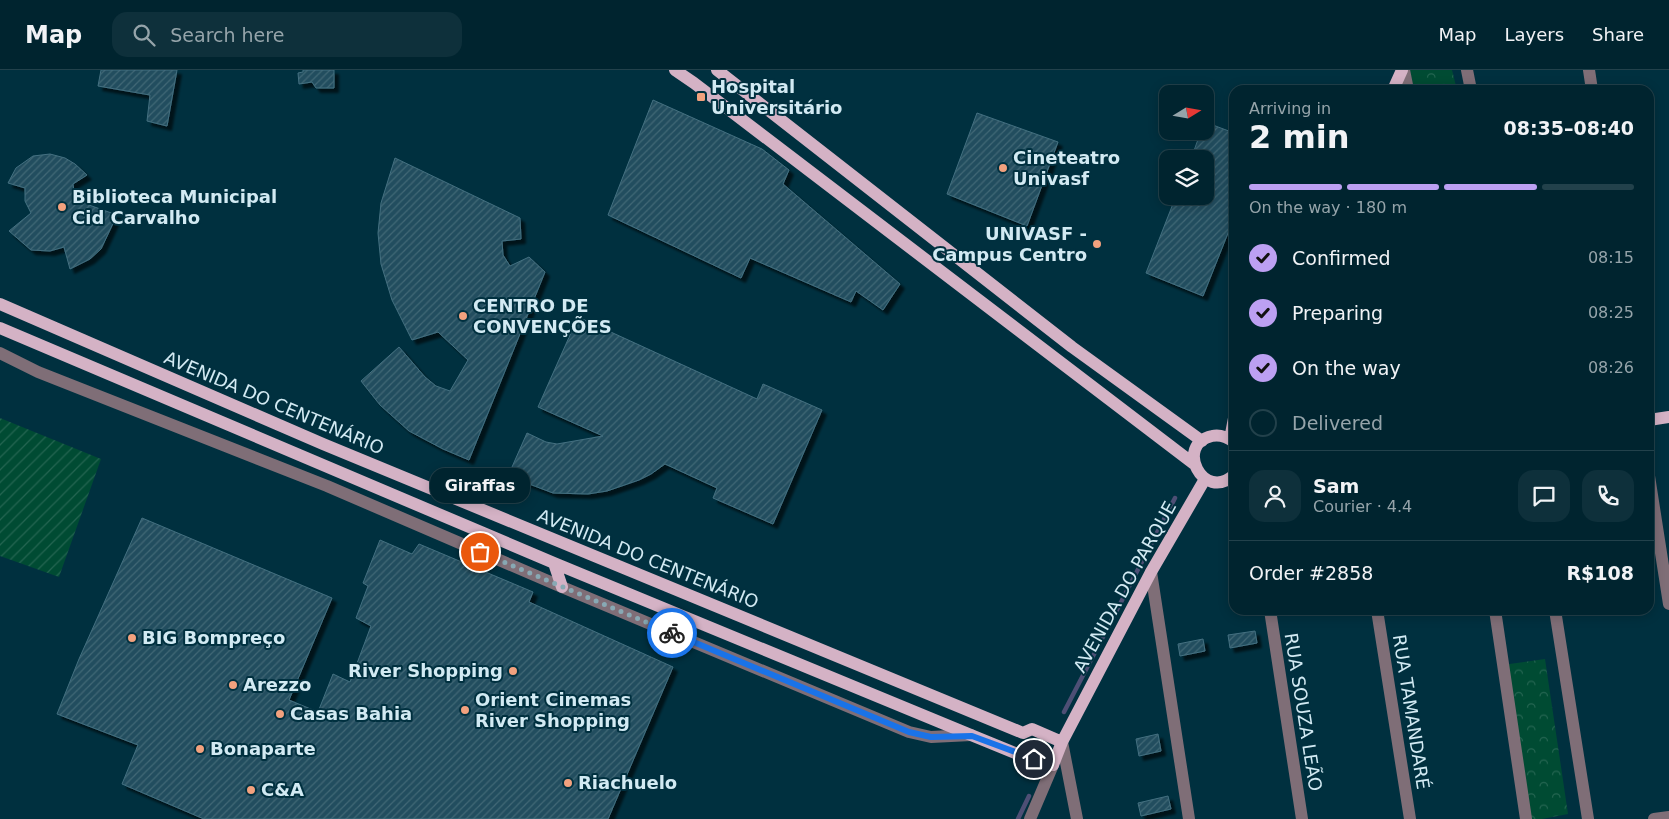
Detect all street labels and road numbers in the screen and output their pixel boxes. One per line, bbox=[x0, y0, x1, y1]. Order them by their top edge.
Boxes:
street label: AVENIDA DO CENTENÁRIO bbox=[161, 347, 387, 458]
street label: AVENIDA DO PARQUE bbox=[1069, 498, 1180, 676]
street label: AVENIDA DO CENTENÁRIO bbox=[535, 505, 762, 613]
street label: RUA SOUZA LEÃO bbox=[1281, 631, 1326, 793]
street label: RUA TAMANDARÉ bbox=[1389, 633, 1434, 791]

